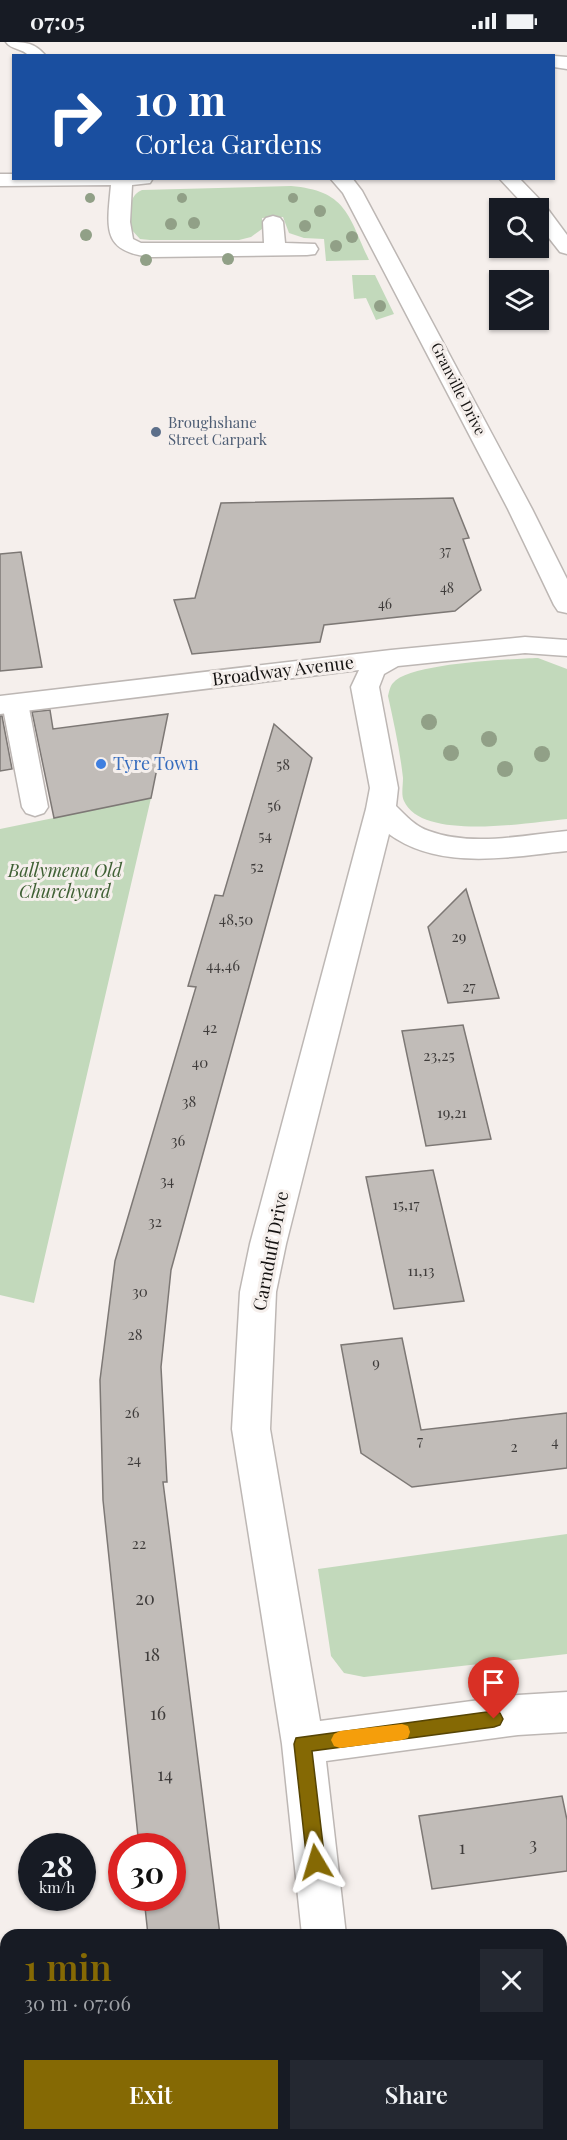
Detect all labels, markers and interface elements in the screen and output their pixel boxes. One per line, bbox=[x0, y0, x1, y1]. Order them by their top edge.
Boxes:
text: 07:05 bbox=[30, 6, 85, 36]
text: 10 m bbox=[135, 71, 226, 127]
icon: right bbox=[36, 78, 114, 156]
text: Corlea Gardens bbox=[135, 125, 322, 161]
map controls bbox=[489, 198, 549, 330]
button: search bbox=[489, 198, 549, 258]
button: layers bbox=[489, 270, 549, 330]
street label: Granville Drive bbox=[427, 339, 491, 438]
place label: Broughshane Street Carpark bbox=[168, 412, 268, 449]
marker: Broughshane Street Carpark bbox=[149, 425, 163, 439]
house number: 37 bbox=[439, 541, 451, 560]
house number: 48 bbox=[440, 578, 454, 597]
house number: 46 bbox=[378, 594, 392, 613]
street label: Broadway Avenue bbox=[211, 649, 355, 691]
place label: Tyre Town bbox=[113, 751, 199, 775]
house number: 58 bbox=[276, 754, 290, 774]
marker: Tyre Town bbox=[94, 757, 108, 771]
house number: 56 bbox=[267, 795, 281, 815]
house number: 54 bbox=[258, 825, 272, 845]
house number: 52 bbox=[250, 856, 264, 876]
park label: Ballymena Old Churchyard bbox=[7, 858, 123, 903]
house number: 48,50 bbox=[219, 909, 253, 929]
house number: 29 bbox=[452, 926, 466, 946]
house number: 44,46 bbox=[206, 955, 240, 975]
house number: 27 bbox=[462, 976, 476, 996]
house number: 42 bbox=[203, 1017, 217, 1037]
house number: 23,25 bbox=[423, 1045, 455, 1065]
house number: 40 bbox=[192, 1052, 208, 1072]
house number: 38 bbox=[182, 1091, 196, 1111]
house number: 19,21 bbox=[437, 1102, 467, 1122]
house number: 36 bbox=[171, 1130, 185, 1150]
house number: 34 bbox=[160, 1170, 174, 1190]
street label: Carnduff Drive bbox=[247, 1189, 293, 1313]
house number: 15,17 bbox=[392, 1194, 420, 1214]
house number: 32 bbox=[148, 1211, 162, 1231]
house number: 11,13 bbox=[407, 1260, 435, 1280]
house number: 30 bbox=[132, 1281, 148, 1301]
house number: 28 bbox=[128, 1324, 143, 1344]
house number: 9 bbox=[372, 1352, 380, 1372]
house number: 26 bbox=[125, 1402, 140, 1422]
house number: 7 bbox=[417, 1430, 423, 1450]
house number: 4 bbox=[551, 1431, 559, 1451]
house number: 2 bbox=[510, 1436, 518, 1456]
house number: 24 bbox=[127, 1449, 141, 1469]
house number: 22 bbox=[132, 1533, 146, 1553]
house number: 20 bbox=[135, 1586, 155, 1610]
house number: 18 bbox=[144, 1642, 160, 1666]
pin bbox=[468, 1657, 519, 1719]
icon: arrive bbox=[477, 1666, 510, 1699]
house number: 16 bbox=[150, 1701, 166, 1725]
house number: 14 bbox=[157, 1762, 173, 1786]
position arrow bbox=[284, 1830, 348, 1894]
house number: 3 bbox=[529, 1832, 537, 1856]
speed limit sign: 30 bbox=[108, 1833, 186, 1911]
house number: 1 bbox=[459, 1835, 466, 1859]
text: 28 bbox=[41, 1845, 73, 1885]
text: km/h bbox=[39, 1877, 75, 1897]
text: 1 min bbox=[24, 1942, 112, 1990]
button: close bbox=[480, 1949, 543, 2012]
text: 30 m · 07:06 bbox=[24, 1989, 131, 2016]
button: Exit bbox=[24, 2060, 278, 2129]
button: Share bbox=[290, 2060, 543, 2129]

